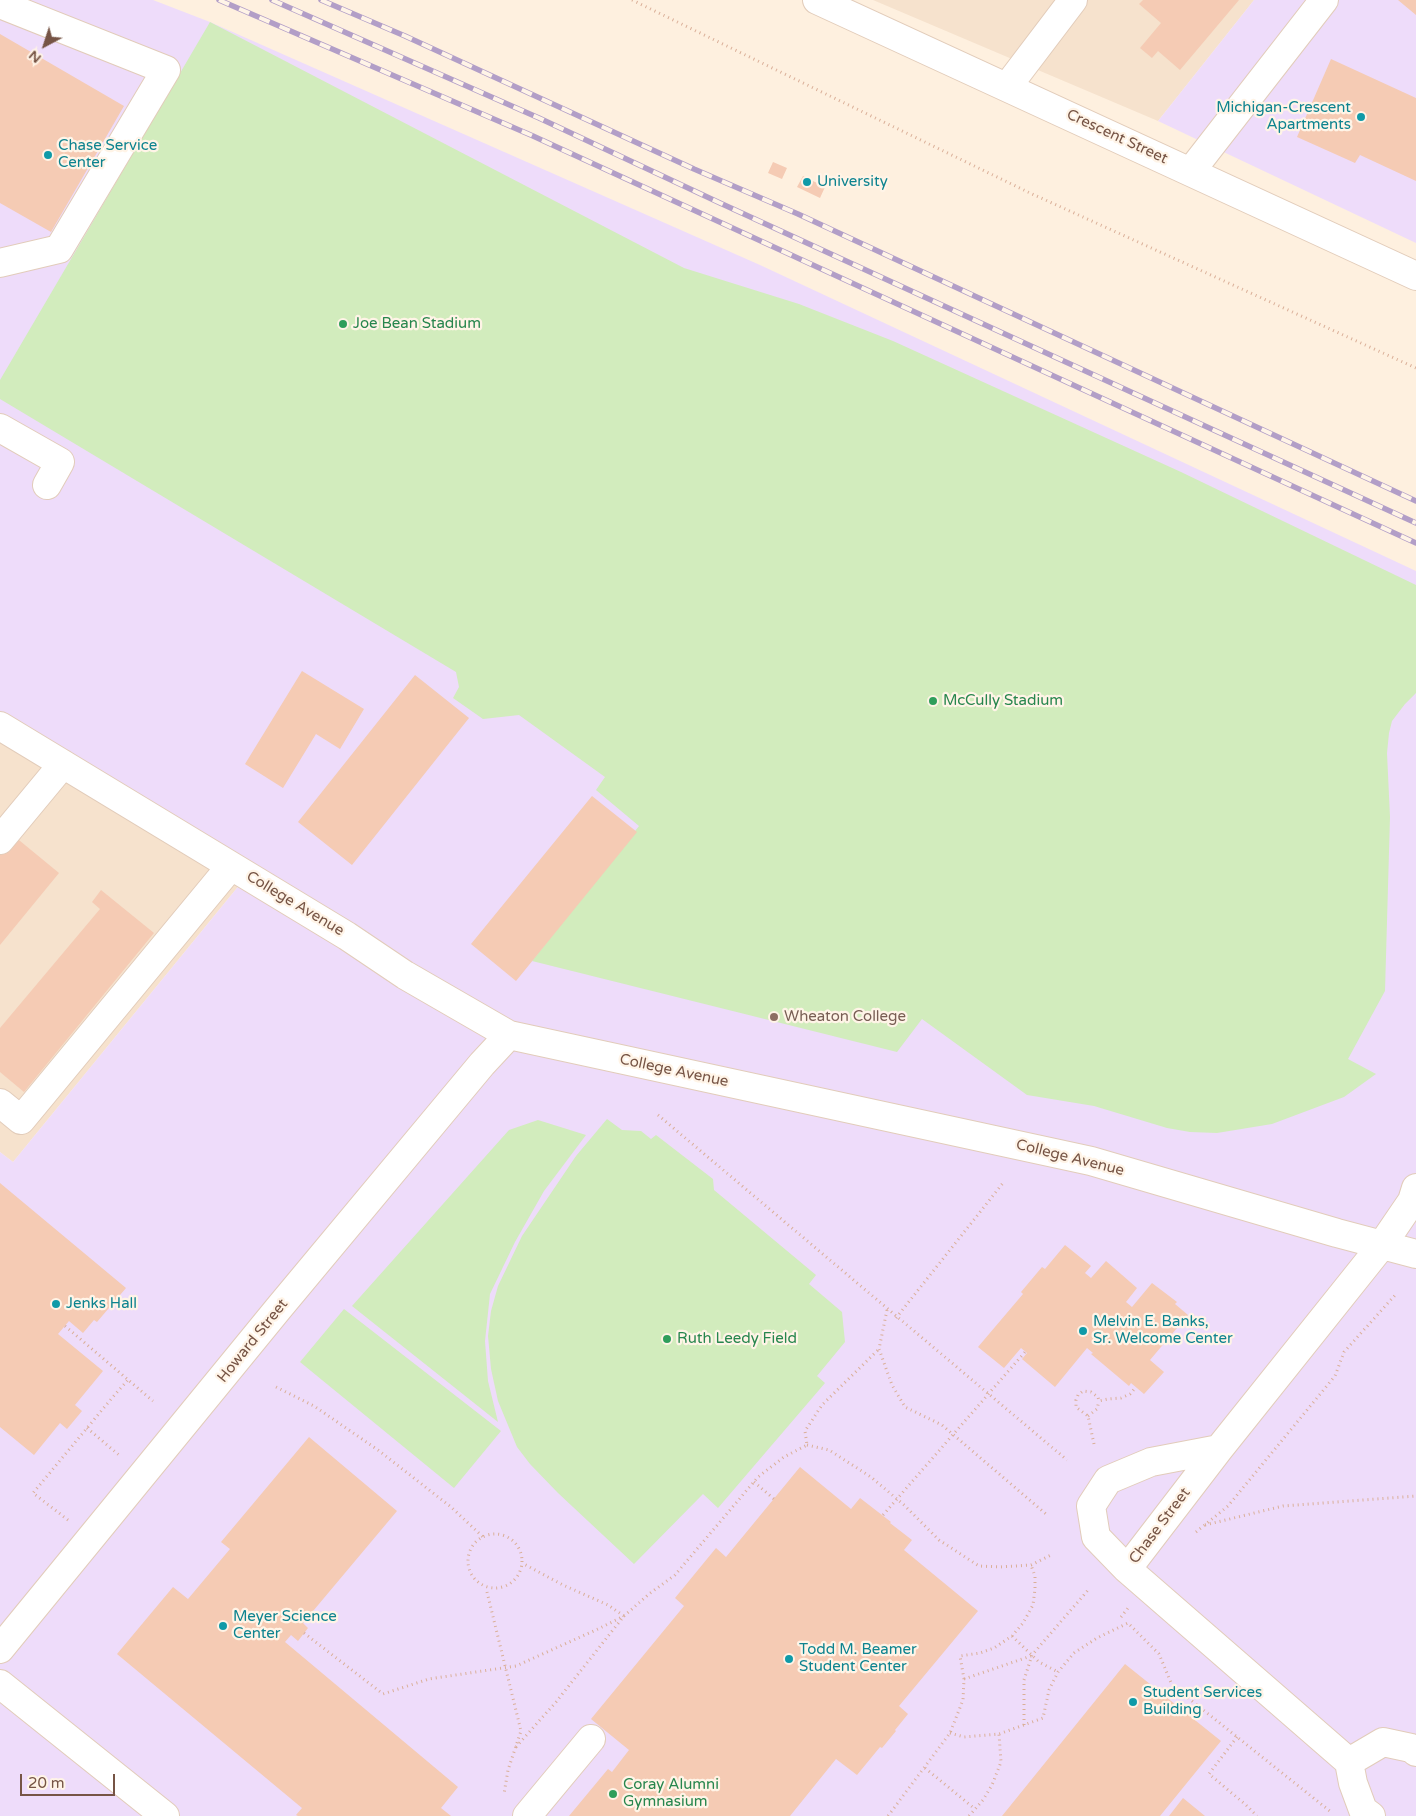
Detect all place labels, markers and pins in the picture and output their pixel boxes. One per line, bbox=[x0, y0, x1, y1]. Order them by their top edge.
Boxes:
place label: Michigan-Crescent Apartments bbox=[1216, 99, 1351, 134]
marker: Michigan-Crescent Apartments bbox=[1355, 111, 1367, 123]
place label: Chase Service Center bbox=[58, 137, 157, 172]
marker: Chase Service Center bbox=[42, 149, 54, 161]
place label: University bbox=[817, 173, 888, 191]
marker: University bbox=[801, 176, 813, 188]
place label: Joe Bean Stadium bbox=[353, 315, 481, 333]
marker: Joe Bean Stadium bbox=[337, 318, 349, 330]
place label: McCully Stadium bbox=[943, 692, 1063, 710]
marker: McCully Stadium bbox=[927, 695, 939, 707]
place label: Wheaton College bbox=[784, 1008, 906, 1026]
marker: Wheaton College bbox=[768, 1011, 780, 1023]
place label: Jenks Hall bbox=[66, 1295, 137, 1313]
marker: Jenks Hall bbox=[50, 1298, 62, 1310]
place label: Melvin E. Banks, Sr. Welcome Center bbox=[1093, 1313, 1233, 1348]
marker: Melvin E. Banks, Sr. Welcome Center bbox=[1077, 1325, 1089, 1337]
place label: Ruth Leedy Field bbox=[677, 1330, 797, 1348]
marker: Ruth Leedy Field bbox=[661, 1333, 673, 1345]
place label: Meyer Science Center bbox=[233, 1608, 337, 1643]
marker: Meyer Science Center bbox=[217, 1620, 229, 1632]
place label: Todd M. Beamer Student Center bbox=[799, 1641, 917, 1676]
marker: Todd M. Beamer Student Center bbox=[783, 1653, 795, 1665]
place label: Student Services Building bbox=[1143, 1684, 1262, 1719]
marker: Student Services Building bbox=[1127, 1696, 1139, 1708]
place label: Coray Alumni Gymnasium bbox=[623, 1776, 719, 1811]
marker: Coray Alumni Gymnasium bbox=[607, 1788, 619, 1800]

